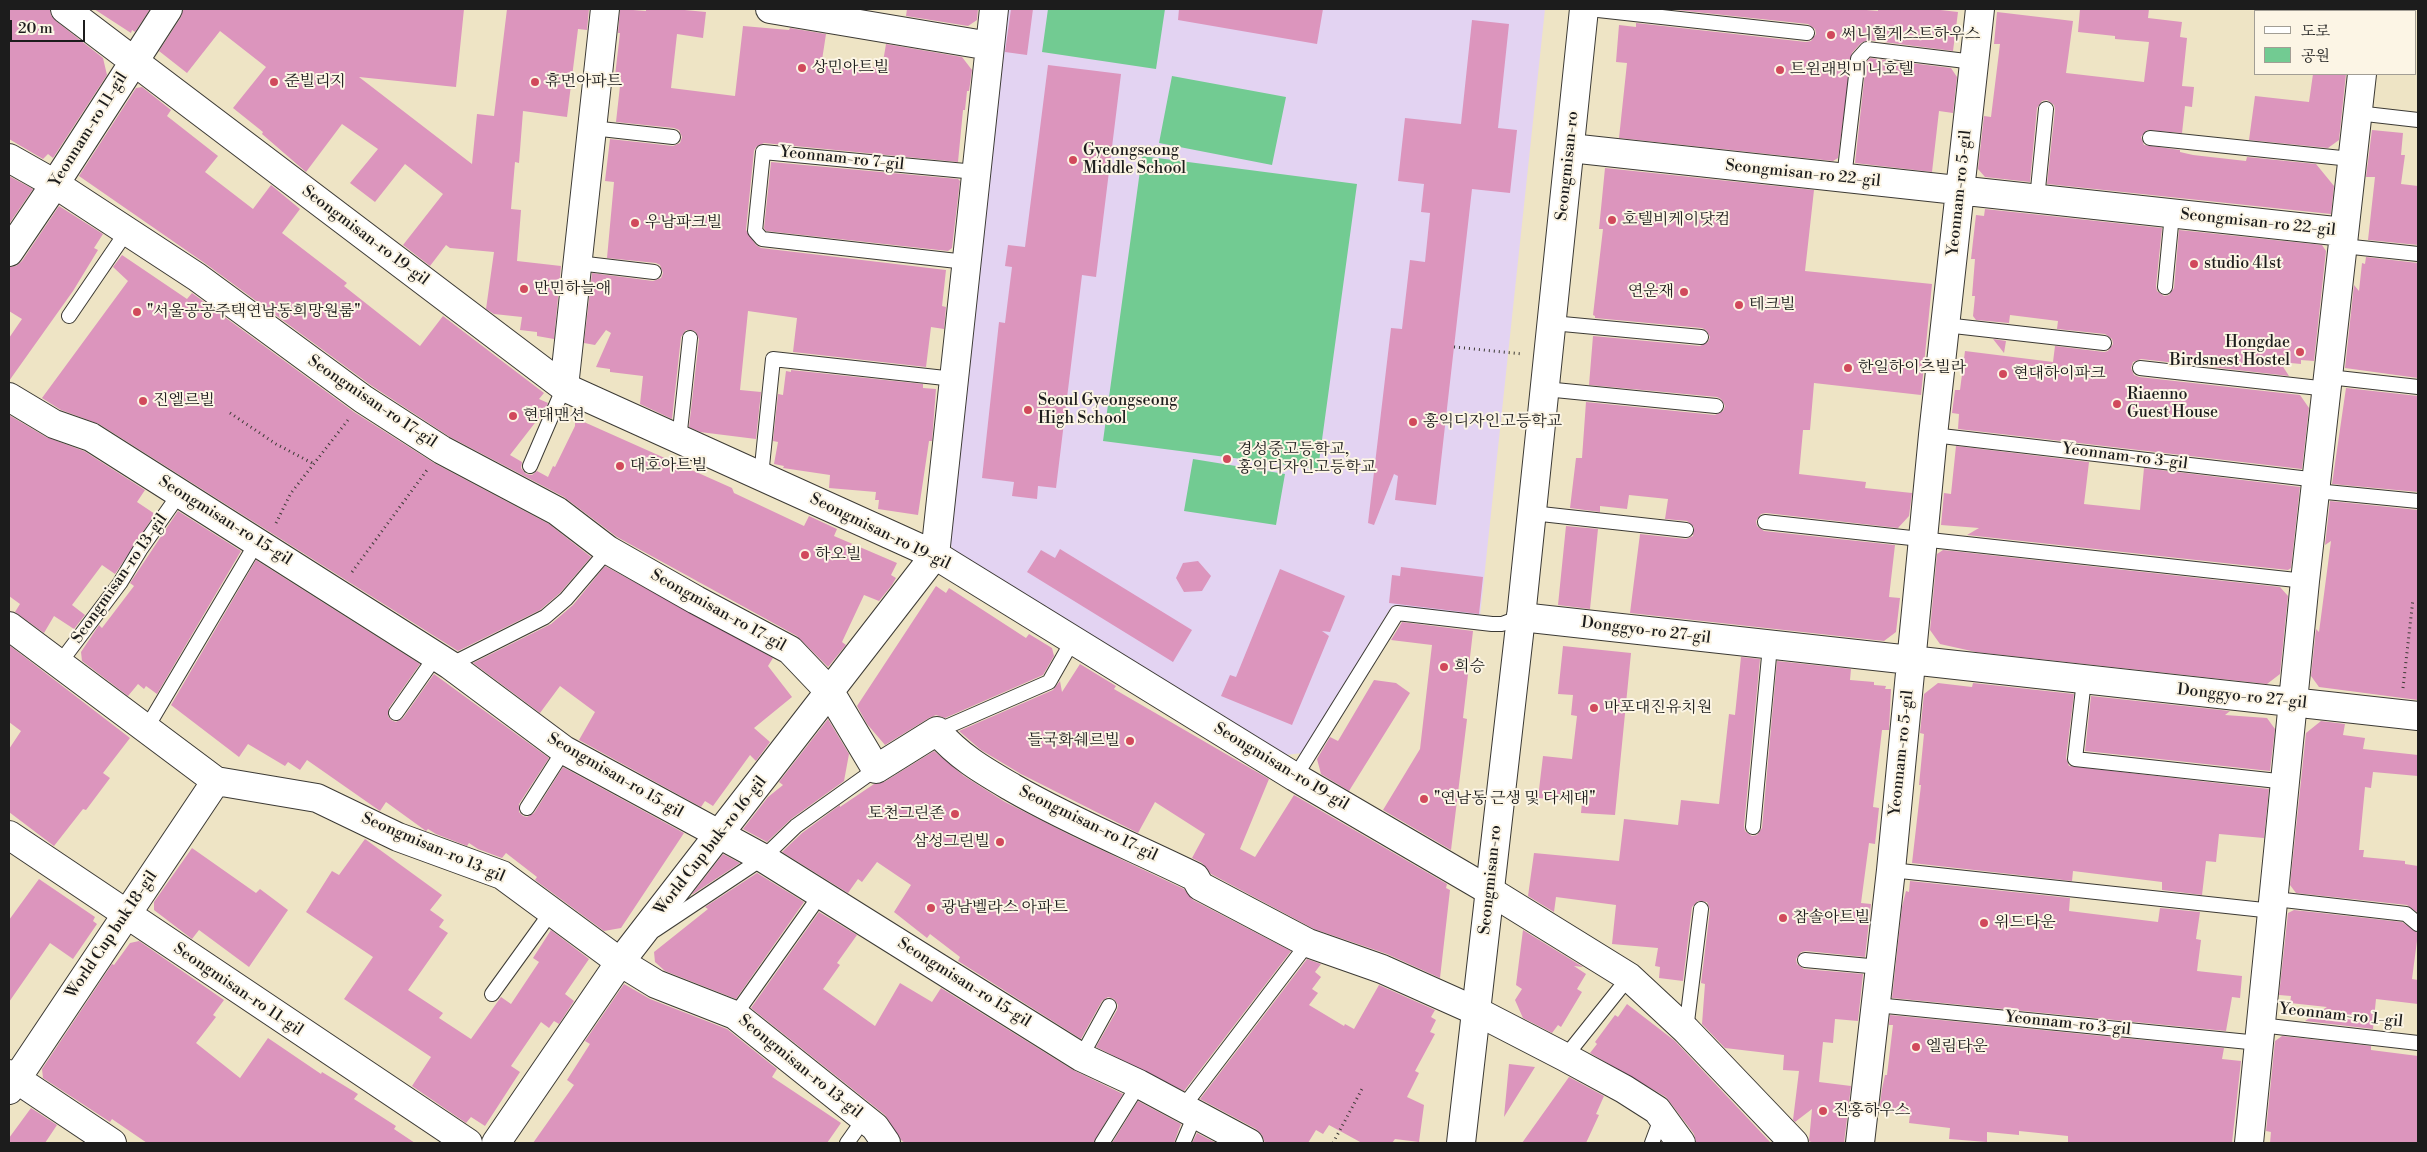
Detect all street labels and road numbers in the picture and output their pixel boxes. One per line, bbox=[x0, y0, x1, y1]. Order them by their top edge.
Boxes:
street label: Yeonnam-ro 11-gil bbox=[46, 69, 132, 191]
street label: Seongmisan-ro bbox=[1553, 110, 1583, 222]
street label: Yeonnam-ro 5-gil bbox=[1944, 129, 1976, 257]
street label: Yeonnam-ro 7-gil bbox=[779, 143, 905, 175]
street label: Seongmisan-ro 22-gil bbox=[1724, 156, 1882, 192]
street label: Seongmisan-ro 19-gil bbox=[298, 182, 432, 290]
street label: Seongmisan-ro 22-gil bbox=[2179, 205, 2337, 241]
street label: Seongmisan-ro 17-gil bbox=[304, 352, 440, 452]
street label: Yeonnam-ro 3-gil bbox=[2061, 440, 2189, 474]
street label: Seongmisan-ro 15-gil bbox=[155, 472, 295, 570]
street label: Seongmisan-ro 19-gil bbox=[807, 490, 953, 574]
street label: Seongmisan-ro 13-gil bbox=[68, 511, 172, 647]
street label: Seongmisan-ro 17-gil bbox=[647, 566, 789, 656]
street label: Donggyo-ro 27-gil bbox=[1580, 614, 1712, 648]
street label: Donggyo-ro 27-gil bbox=[2176, 681, 2308, 713]
street label: Yeonnam-ro 5-gil bbox=[1886, 689, 1918, 817]
street label: Seongmisan-ro 19-gil bbox=[1210, 719, 1352, 815]
street label: Seongmisan-ro 15-gil bbox=[544, 729, 686, 823]
street label: World Cup buk-ro 16-gil bbox=[651, 773, 771, 919]
street label: Seongmisan-ro 17-gil bbox=[1016, 782, 1160, 866]
street label: Seongmisan-ro 13-gil bbox=[359, 809, 507, 887]
street label: Seongmisan-ro bbox=[1476, 824, 1506, 936]
street label: World Cup buk 18-gil bbox=[62, 868, 162, 1002]
street label: Seongmisan-ro 15-gil bbox=[894, 934, 1034, 1032]
street label: Seongmisan-ro 11-gil bbox=[170, 939, 306, 1041]
street label: Yeonnam-ro 1-gil bbox=[2278, 1000, 2404, 1032]
street label: Yeonnam-ro 3-gil bbox=[2004, 1008, 2132, 1040]
street label: Seongmisan-ro 13-gil bbox=[734, 1011, 866, 1123]

